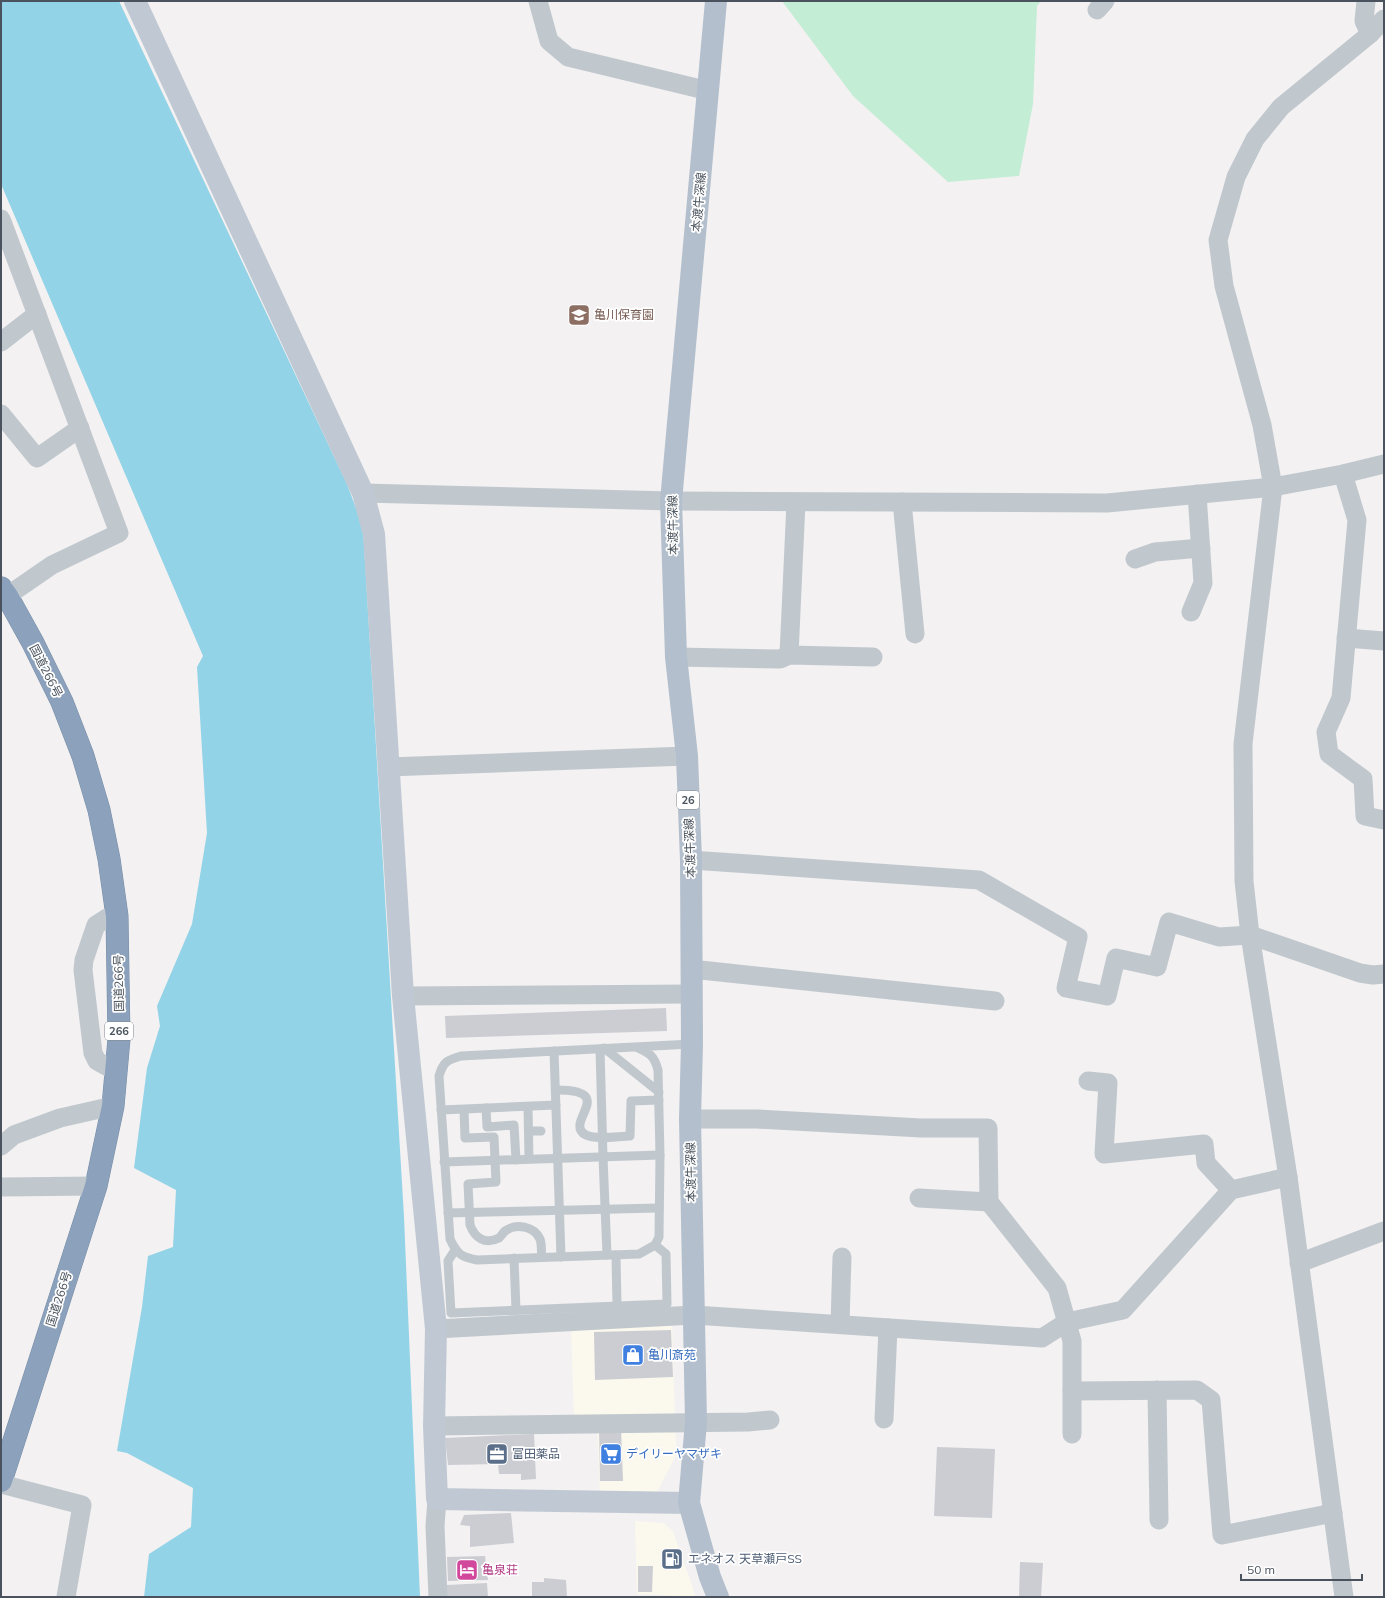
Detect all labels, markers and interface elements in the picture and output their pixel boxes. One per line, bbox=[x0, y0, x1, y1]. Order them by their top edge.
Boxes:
street label: 本渡牛深線 bbox=[688, 171, 709, 233]
school or university icon: 亀川保育園 bbox=[566, 302, 592, 328]
place label: 亀川保育園 bbox=[594, 307, 654, 322]
street label: 本渡牛深線 bbox=[664, 495, 681, 555]
street label: 国道266号 bbox=[27, 642, 66, 700]
road number: 26 bbox=[677, 791, 699, 809]
street label: 本渡牛深線 bbox=[681, 818, 698, 878]
street label: 国道266号 bbox=[110, 954, 127, 1012]
road number: 266 bbox=[105, 1022, 133, 1040]
street label: 本渡牛深線 bbox=[682, 1142, 699, 1202]
street label: 国道266号 bbox=[42, 1269, 75, 1329]
shop icon: 亀川斎苑 bbox=[620, 1342, 646, 1368]
place label: 亀川斎苑 bbox=[648, 1347, 696, 1362]
office icon: 富田薬品 bbox=[484, 1441, 510, 1467]
supermarket icon: デイリーヤマザキ bbox=[598, 1441, 624, 1467]
place label: 富田薬品 bbox=[512, 1446, 560, 1461]
place label: デイリーヤマザキ bbox=[626, 1446, 722, 1461]
fuel station icon: エネオス 天草瀬戸SS bbox=[659, 1546, 685, 1572]
place label: エネオス 天草瀬戸SS bbox=[688, 1551, 802, 1566]
scale bar bbox=[1241, 1556, 1362, 1582]
hotel icon: 亀泉荘 bbox=[454, 1557, 480, 1583]
place label: 亀泉荘 bbox=[482, 1562, 518, 1577]
text: 50 m bbox=[1247, 1562, 1275, 1577]

